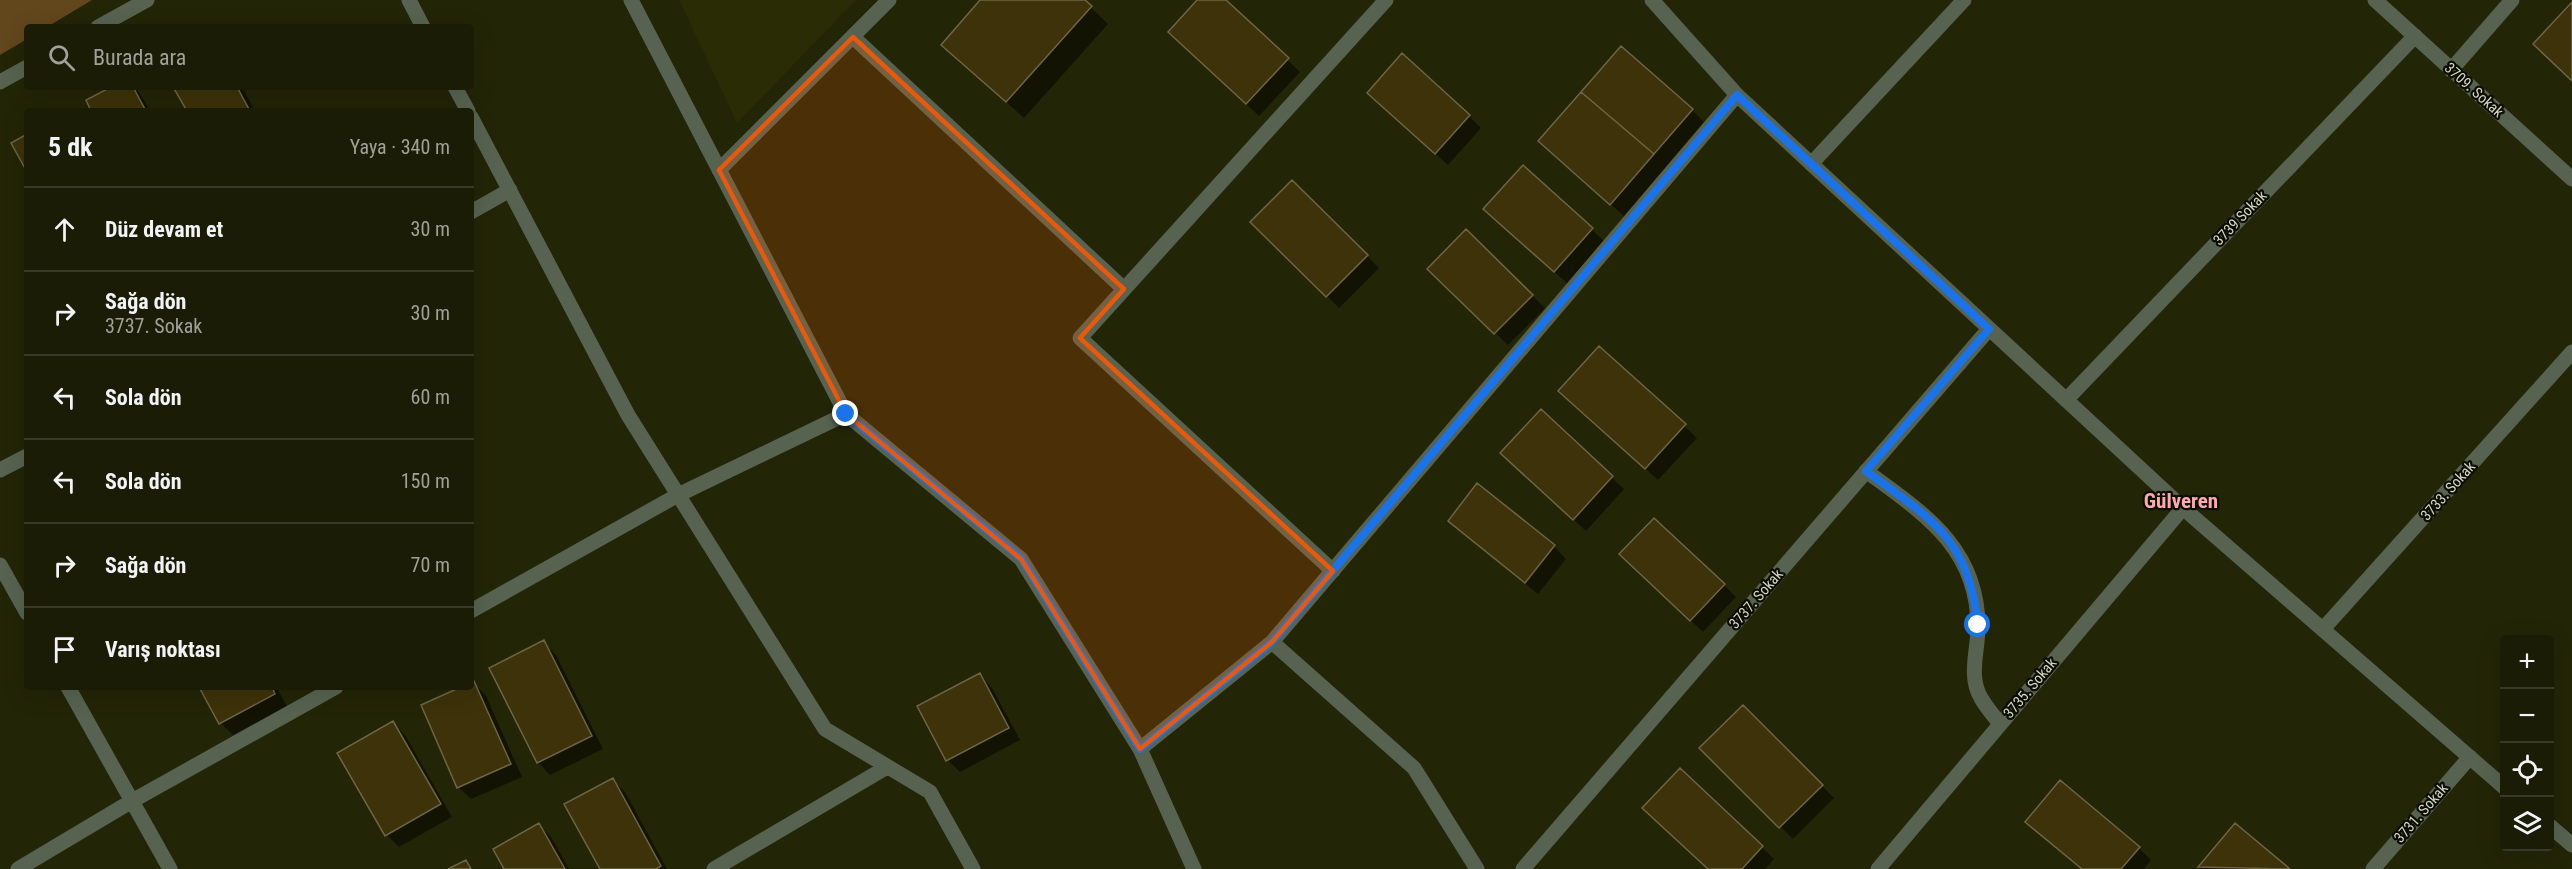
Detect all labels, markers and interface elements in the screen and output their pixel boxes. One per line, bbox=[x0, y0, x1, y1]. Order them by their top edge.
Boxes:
search box bbox=[24, 24, 474, 90]
icon: search bbox=[45, 41, 78, 74]
text: Burada ara bbox=[93, 45, 186, 70]
street label: 3709. Sokak bbox=[2441, 59, 2507, 121]
text: 5 dk bbox=[48, 132, 92, 162]
text: Yaya · 340 m bbox=[350, 135, 450, 159]
street label: 3739 Sokak bbox=[2210, 187, 2271, 249]
icon: ahead bbox=[48, 213, 81, 246]
text: Düz devam et bbox=[105, 217, 223, 242]
text: 30 m bbox=[411, 217, 450, 241]
text: Sağa dön bbox=[105, 289, 186, 314]
icon: right bbox=[48, 297, 81, 330]
text: 30 m bbox=[411, 301, 450, 325]
text: 3737. Sokak bbox=[105, 314, 202, 338]
icon: left bbox=[48, 381, 81, 414]
text: Sola dön bbox=[105, 385, 181, 410]
text: 60 m bbox=[411, 385, 450, 409]
route end bbox=[832, 400, 858, 426]
street label: 3733. Sokak bbox=[2417, 458, 2479, 524]
icon: left bbox=[48, 465, 81, 498]
text: Sola dön bbox=[105, 469, 181, 494]
text: 150 m bbox=[401, 469, 450, 493]
district label: Gülveren bbox=[2144, 489, 2218, 513]
icon: right bbox=[48, 549, 81, 582]
text: Sağa dön bbox=[105, 553, 186, 578]
text: 70 m bbox=[411, 553, 450, 577]
street label: 3737. Sokak bbox=[1725, 565, 1787, 632]
route start bbox=[1964, 611, 1990, 637]
icon: arrive bbox=[48, 633, 81, 666]
map controls bbox=[2500, 635, 2554, 851]
button: + bbox=[2500, 635, 2554, 689]
text: Varış noktası bbox=[105, 637, 221, 662]
street label: 3735. Sokak bbox=[2000, 654, 2061, 722]
button: − bbox=[2500, 689, 2554, 743]
button: locate bbox=[2500, 743, 2554, 797]
street label: 3731. Sokak bbox=[2390, 779, 2452, 846]
button: layers bbox=[2500, 797, 2554, 851]

